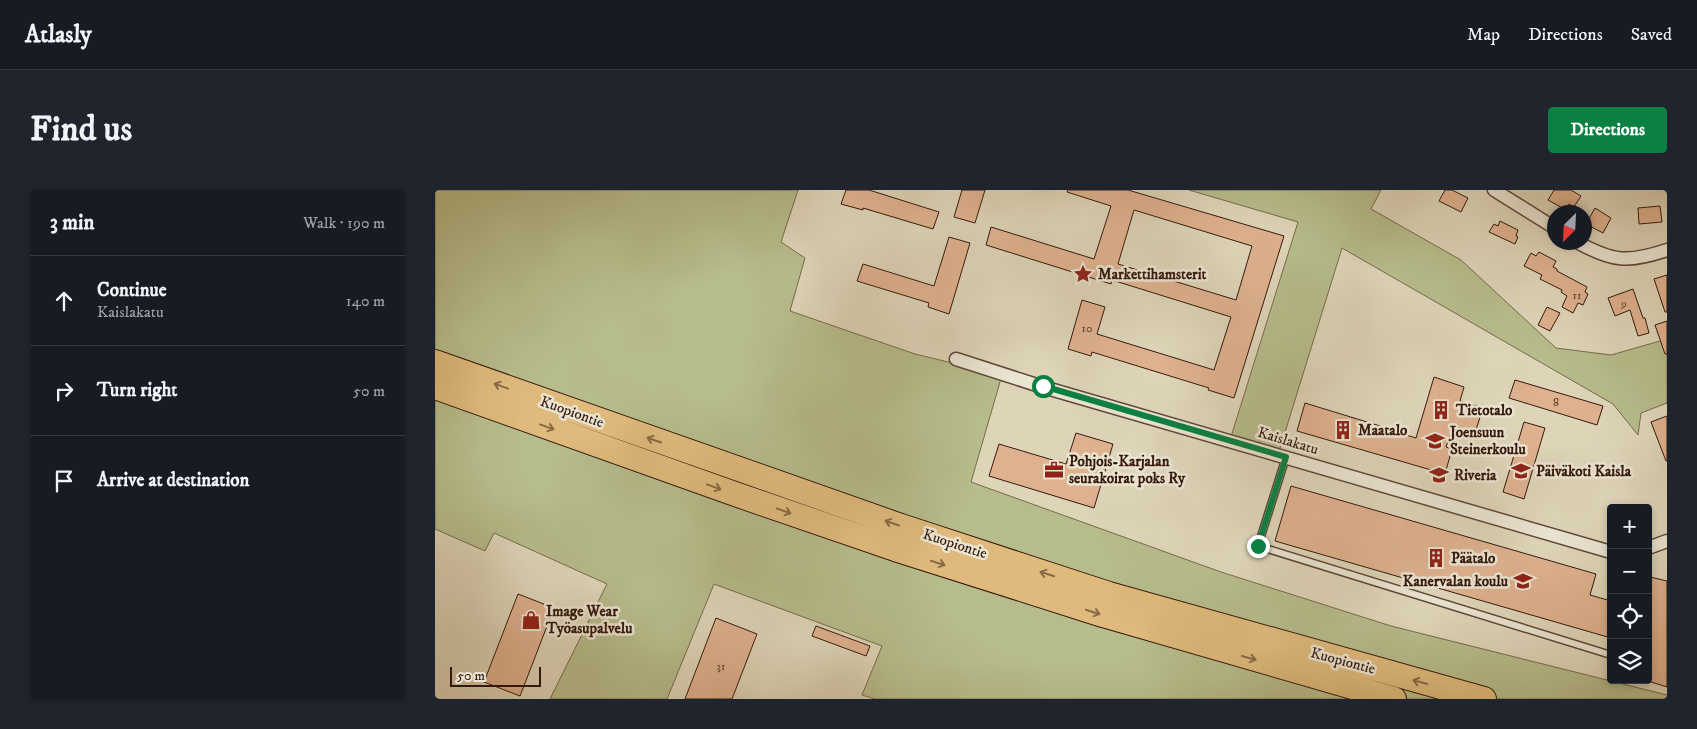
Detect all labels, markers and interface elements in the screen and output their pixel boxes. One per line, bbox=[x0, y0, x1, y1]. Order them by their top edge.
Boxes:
text: Atlasly bbox=[25, 20, 92, 50]
text: Map bbox=[1467, 24, 1500, 46]
text: Directions bbox=[1528, 24, 1603, 46]
text: Saved bbox=[1631, 24, 1672, 46]
button: Directions bbox=[1548, 107, 1667, 153]
text: Find us bbox=[30, 108, 132, 152]
north arrow bbox=[1547, 205, 1592, 250]
text: 3 min bbox=[50, 210, 95, 236]
text: Walk · 190 m bbox=[303, 213, 385, 233]
place icon: Markettihamsterit bbox=[1072, 263, 1094, 285]
place label: Markettihamsterit bbox=[1098, 265, 1207, 284]
text: Continue bbox=[97, 279, 167, 302]
icon: ahead bbox=[50, 287, 78, 315]
house number: 11 bbox=[1573, 288, 1581, 303]
text: 140 m bbox=[346, 291, 385, 311]
house number: 9 bbox=[1620, 296, 1627, 311]
text: Kaislakatu bbox=[97, 302, 164, 322]
house number: 10 bbox=[1082, 321, 1092, 336]
route start bbox=[1032, 375, 1055, 398]
icon: right bbox=[50, 377, 78, 405]
text: Turn right bbox=[97, 379, 177, 402]
text: 50 m bbox=[353, 381, 385, 401]
one-way arrow bbox=[493, 381, 509, 390]
street label: Kuopiontie bbox=[538, 392, 606, 432]
house number: 8 bbox=[1553, 395, 1559, 410]
building icon: Tietotalo bbox=[1430, 399, 1452, 421]
place label: Tietotalo bbox=[1455, 401, 1513, 420]
building icon: Maatalo bbox=[1332, 419, 1354, 441]
place label: Maatalo bbox=[1358, 421, 1408, 440]
one-way arrow bbox=[539, 423, 554, 432]
street label: Kaislakatu bbox=[1255, 423, 1321, 459]
place label: Joensuun Steinerkoulu bbox=[1448, 423, 1527, 459]
school or university icon: Joensuun Steinerkoulu bbox=[1424, 430, 1446, 452]
one-way arrow bbox=[647, 435, 662, 444]
place label: Pohjois-Karjalan seurakoirat poks Ry bbox=[1069, 452, 1186, 488]
office icon: Pohjois-Karjalan seurakoirat poks Ry bbox=[1043, 459, 1065, 481]
school or university icon: Päiväkoti Kaisla bbox=[1510, 460, 1532, 482]
place label: Päiväkoti Kaisla bbox=[1536, 462, 1632, 481]
school or university icon: Riveria bbox=[1428, 464, 1450, 486]
place label: Riveria bbox=[1454, 466, 1497, 485]
icon: arrive bbox=[50, 467, 78, 495]
text: Arrive at destination bbox=[97, 469, 249, 492]
one-way arrow bbox=[706, 483, 722, 492]
map controls bbox=[1607, 504, 1652, 684]
button: + bbox=[1607, 504, 1652, 549]
one-way arrow bbox=[775, 507, 791, 516]
one-way arrow bbox=[885, 518, 901, 527]
street label: Kuopiontie bbox=[921, 525, 989, 563]
route end bbox=[1247, 535, 1270, 558]
building icon: Päätalo bbox=[1425, 547, 1447, 569]
place label: Päätalo bbox=[1451, 549, 1496, 568]
button: − bbox=[1607, 549, 1652, 594]
one-way arrow bbox=[929, 559, 945, 568]
one-way arrow bbox=[1039, 569, 1055, 578]
school or university icon: Kanervalan koulu bbox=[1512, 570, 1534, 592]
place label: Kanervalan koulu bbox=[1403, 572, 1509, 591]
button: locate bbox=[1607, 594, 1652, 639]
place label: Image Wear Työasupalvelu bbox=[545, 602, 633, 638]
one-way arrow bbox=[1084, 608, 1100, 617]
shop icon: Image Wear Työasupalvelu bbox=[520, 609, 542, 631]
button: layers bbox=[1607, 639, 1652, 684]
street label: Kuopiontie bbox=[1309, 643, 1377, 679]
one-way arrow bbox=[1240, 653, 1256, 663]
house number: 31 bbox=[717, 659, 725, 674]
scale bar bbox=[450, 664, 541, 687]
text: 50 m bbox=[457, 667, 485, 685]
one-way arrow bbox=[1412, 676, 1428, 686]

